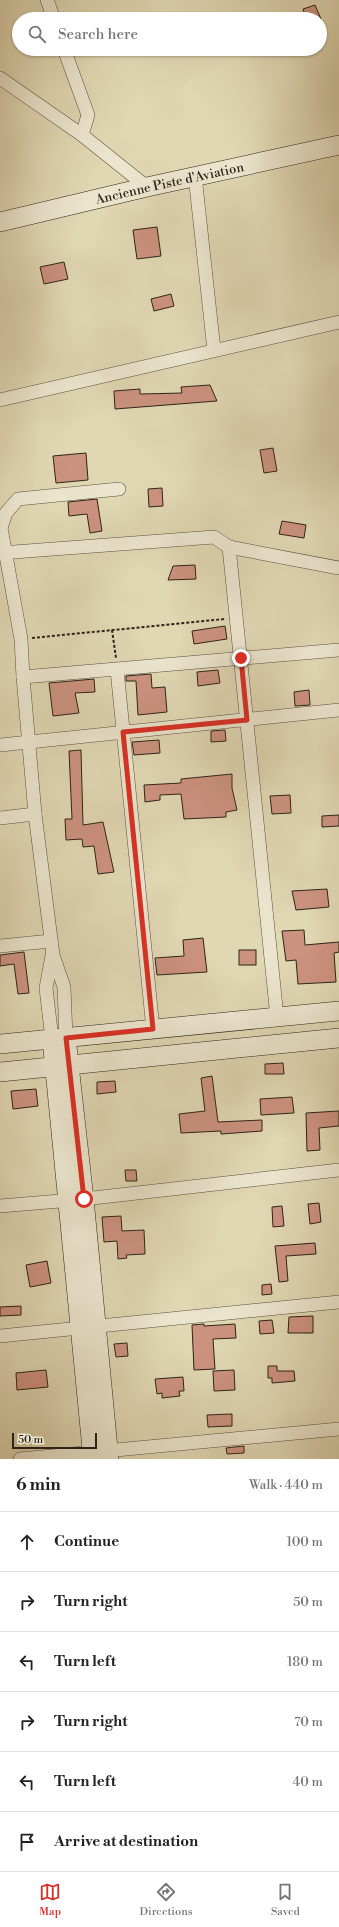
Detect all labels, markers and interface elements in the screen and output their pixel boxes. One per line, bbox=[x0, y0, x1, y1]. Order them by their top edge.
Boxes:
search box bbox=[12, 12, 327, 56]
icon: search bbox=[26, 23, 48, 45]
text: Search here bbox=[58, 25, 138, 44]
street label: Ancienne Piste d'Aviation bbox=[93, 159, 246, 208]
route end bbox=[232, 649, 250, 667]
route start bbox=[75, 1190, 93, 1208]
scale bar bbox=[12, 1431, 97, 1450]
text: 50 m bbox=[18, 1433, 43, 1447]
text: 6 min bbox=[16, 1474, 61, 1496]
text: Walk · 440 m bbox=[249, 1477, 323, 1493]
icon: ahead bbox=[16, 1531, 38, 1553]
text: Continue bbox=[54, 1532, 119, 1551]
text: 100 m bbox=[287, 1534, 323, 1550]
icon: right bbox=[16, 1591, 38, 1613]
text: Turn right bbox=[54, 1592, 128, 1611]
text: 50 m bbox=[293, 1594, 323, 1610]
icon: left bbox=[16, 1651, 38, 1673]
text: Turn left bbox=[54, 1652, 116, 1671]
text: 180 m bbox=[287, 1654, 323, 1670]
icon: right bbox=[16, 1711, 38, 1733]
text: Turn right bbox=[54, 1712, 128, 1731]
text: 70 m bbox=[294, 1714, 323, 1730]
icon: left bbox=[16, 1771, 38, 1793]
text: Turn left bbox=[54, 1772, 116, 1791]
text: 40 m bbox=[293, 1774, 323, 1790]
icon: arrive bbox=[16, 1831, 38, 1853]
text: Arrive at destination bbox=[54, 1832, 198, 1851]
tab: Map bbox=[39, 1881, 61, 1919]
tab: Directions bbox=[140, 1881, 193, 1919]
tab: Saved bbox=[271, 1881, 300, 1919]

